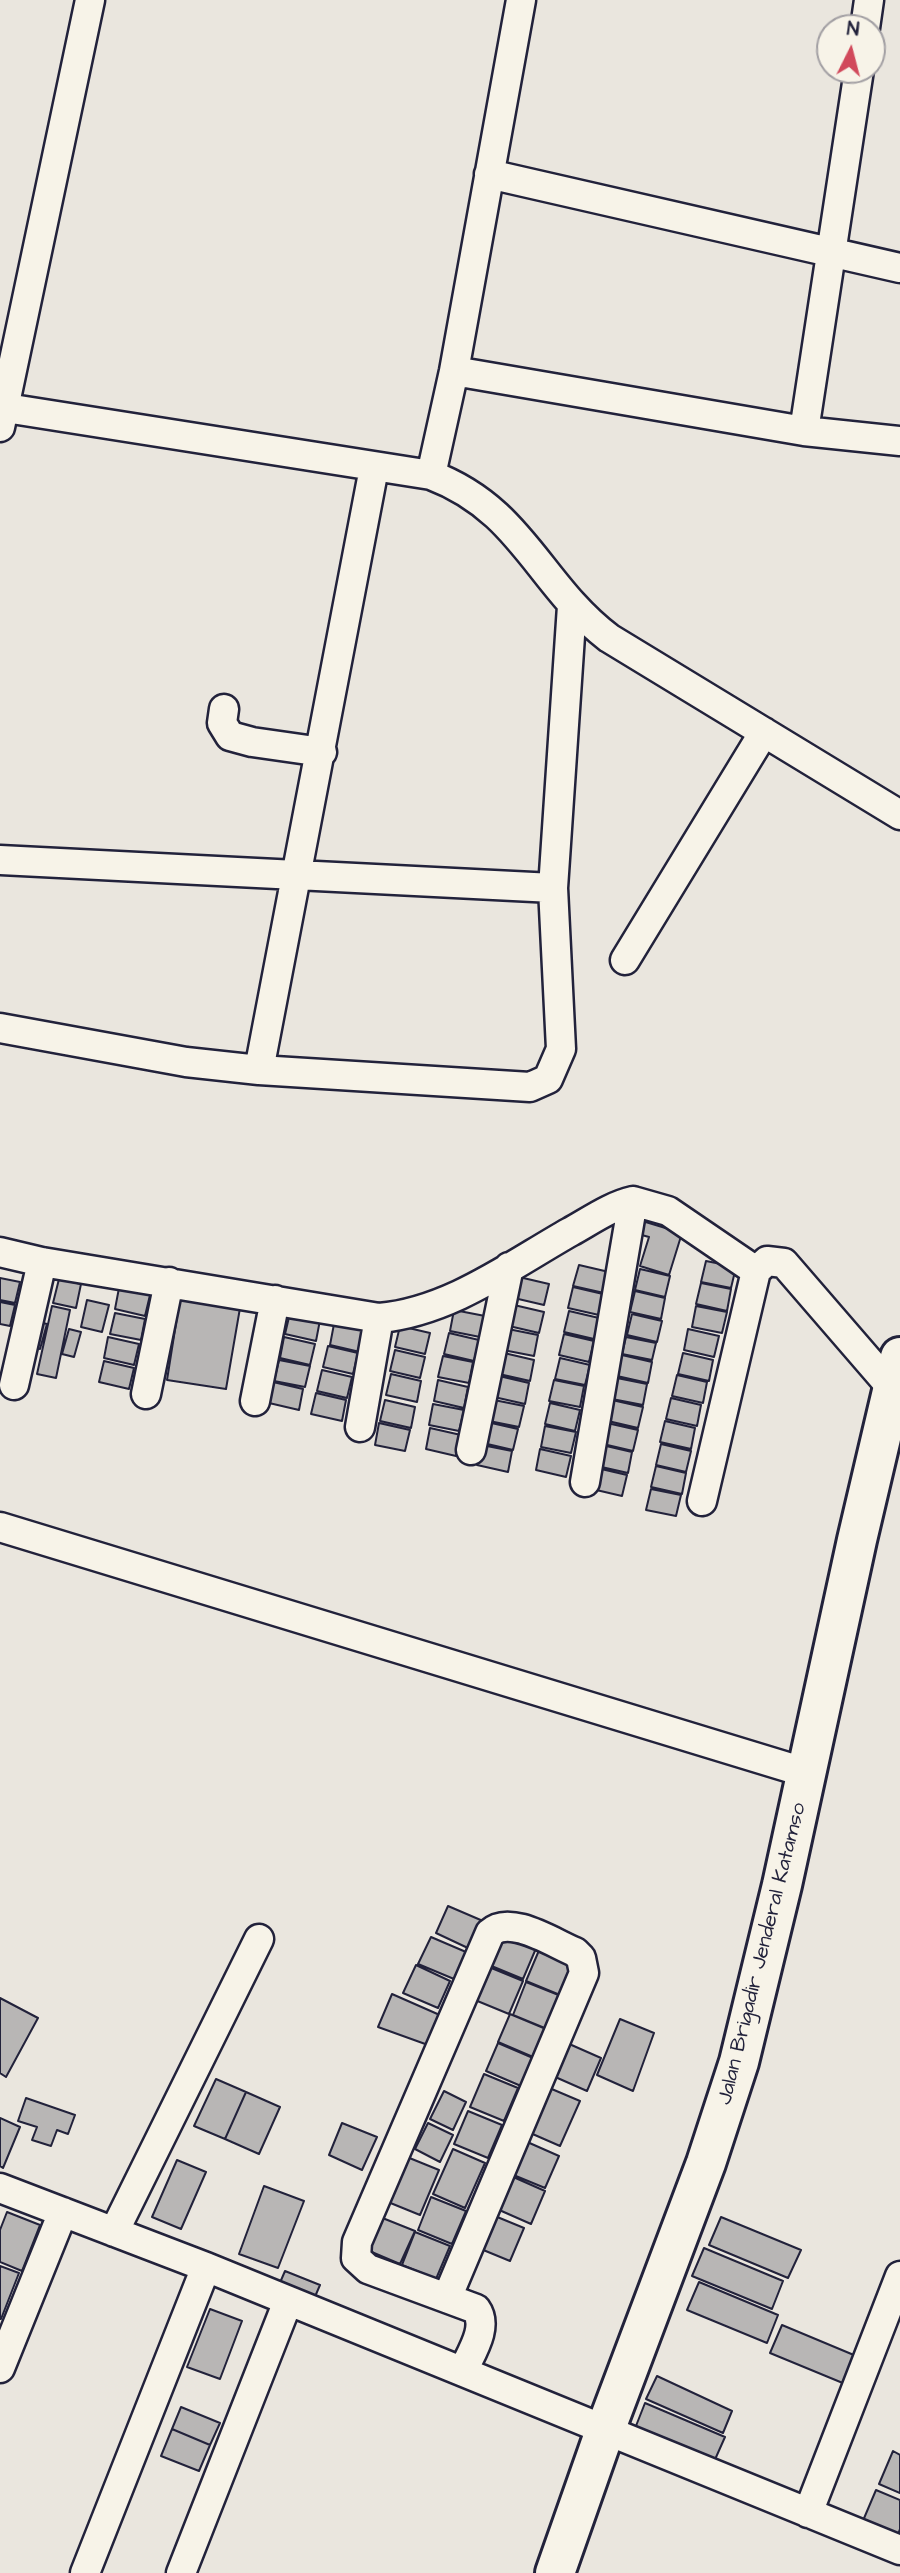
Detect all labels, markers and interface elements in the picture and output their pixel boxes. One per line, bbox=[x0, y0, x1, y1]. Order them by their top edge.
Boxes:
north arrow bbox=[816, 14, 886, 84]
text: N bbox=[846, 16, 860, 44]
street label: Jalan Brigadir Jenderal Katamso bbox=[713, 1800, 813, 2108]

